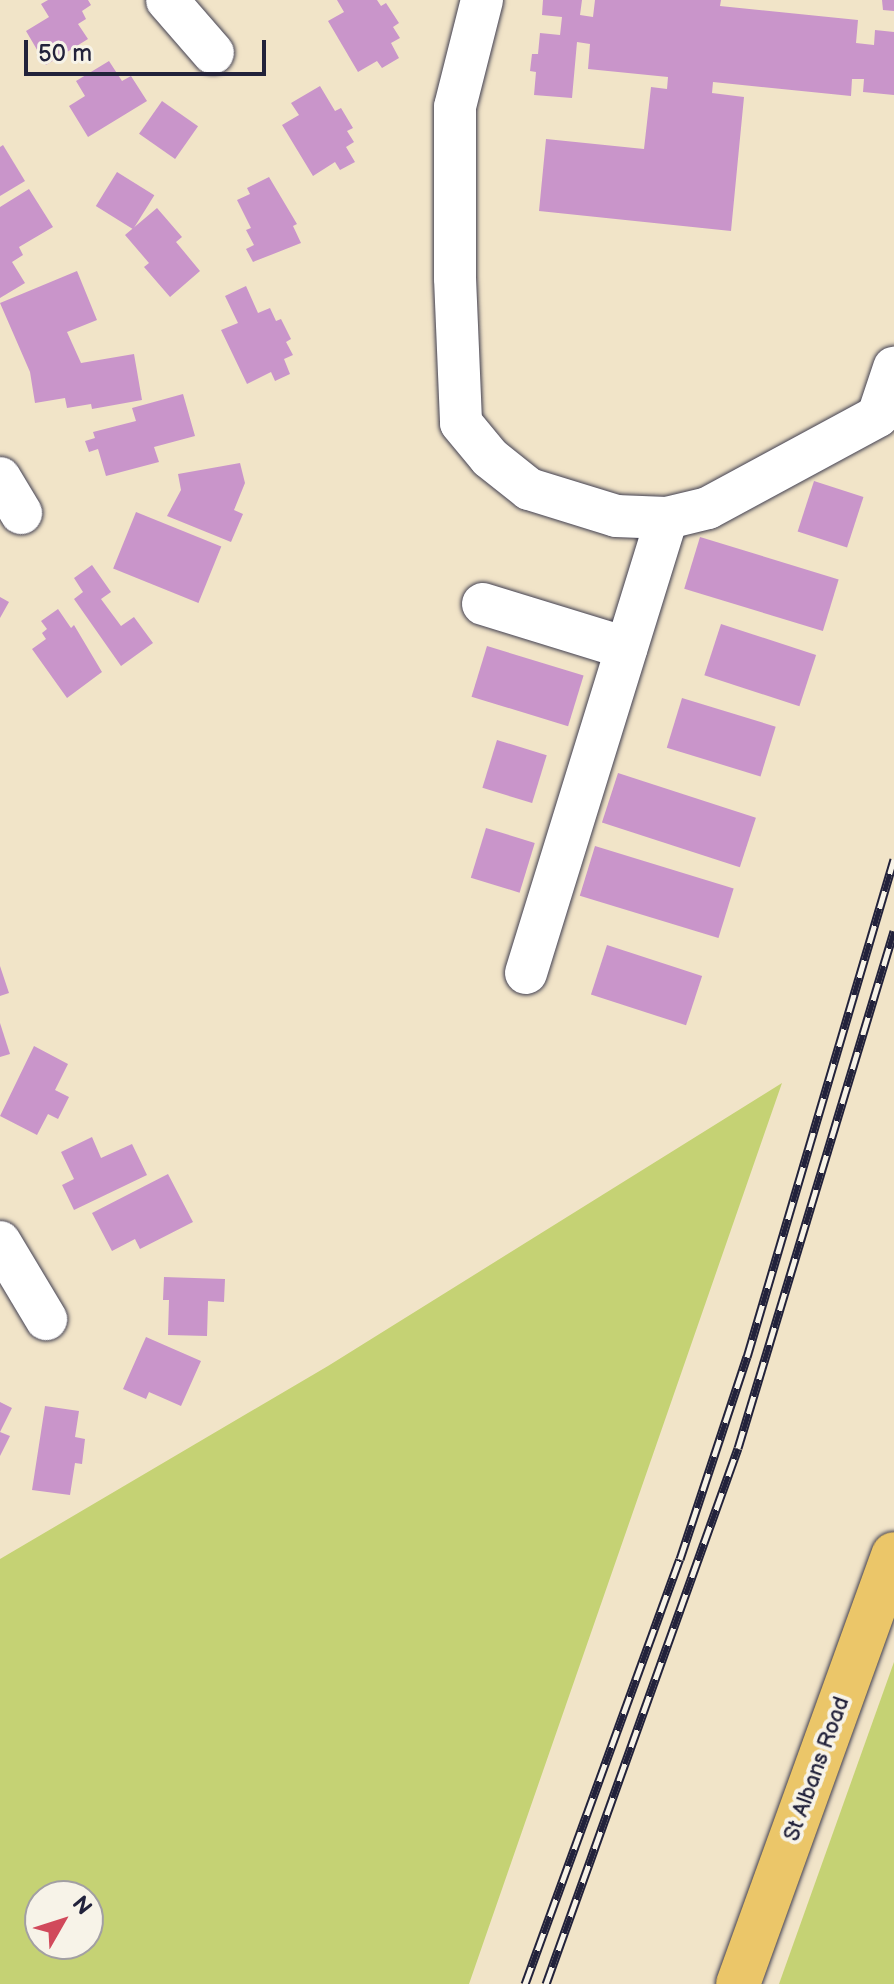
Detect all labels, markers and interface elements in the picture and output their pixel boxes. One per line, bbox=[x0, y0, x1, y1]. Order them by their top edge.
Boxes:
scale bar bbox=[28, 24, 270, 74]
text: 50 m bbox=[38, 39, 92, 68]
street label: St Albans Road bbox=[779, 1693, 855, 1845]
north arrow bbox=[24, 1880, 104, 1960]
text: N bbox=[66, 1891, 97, 1921]

